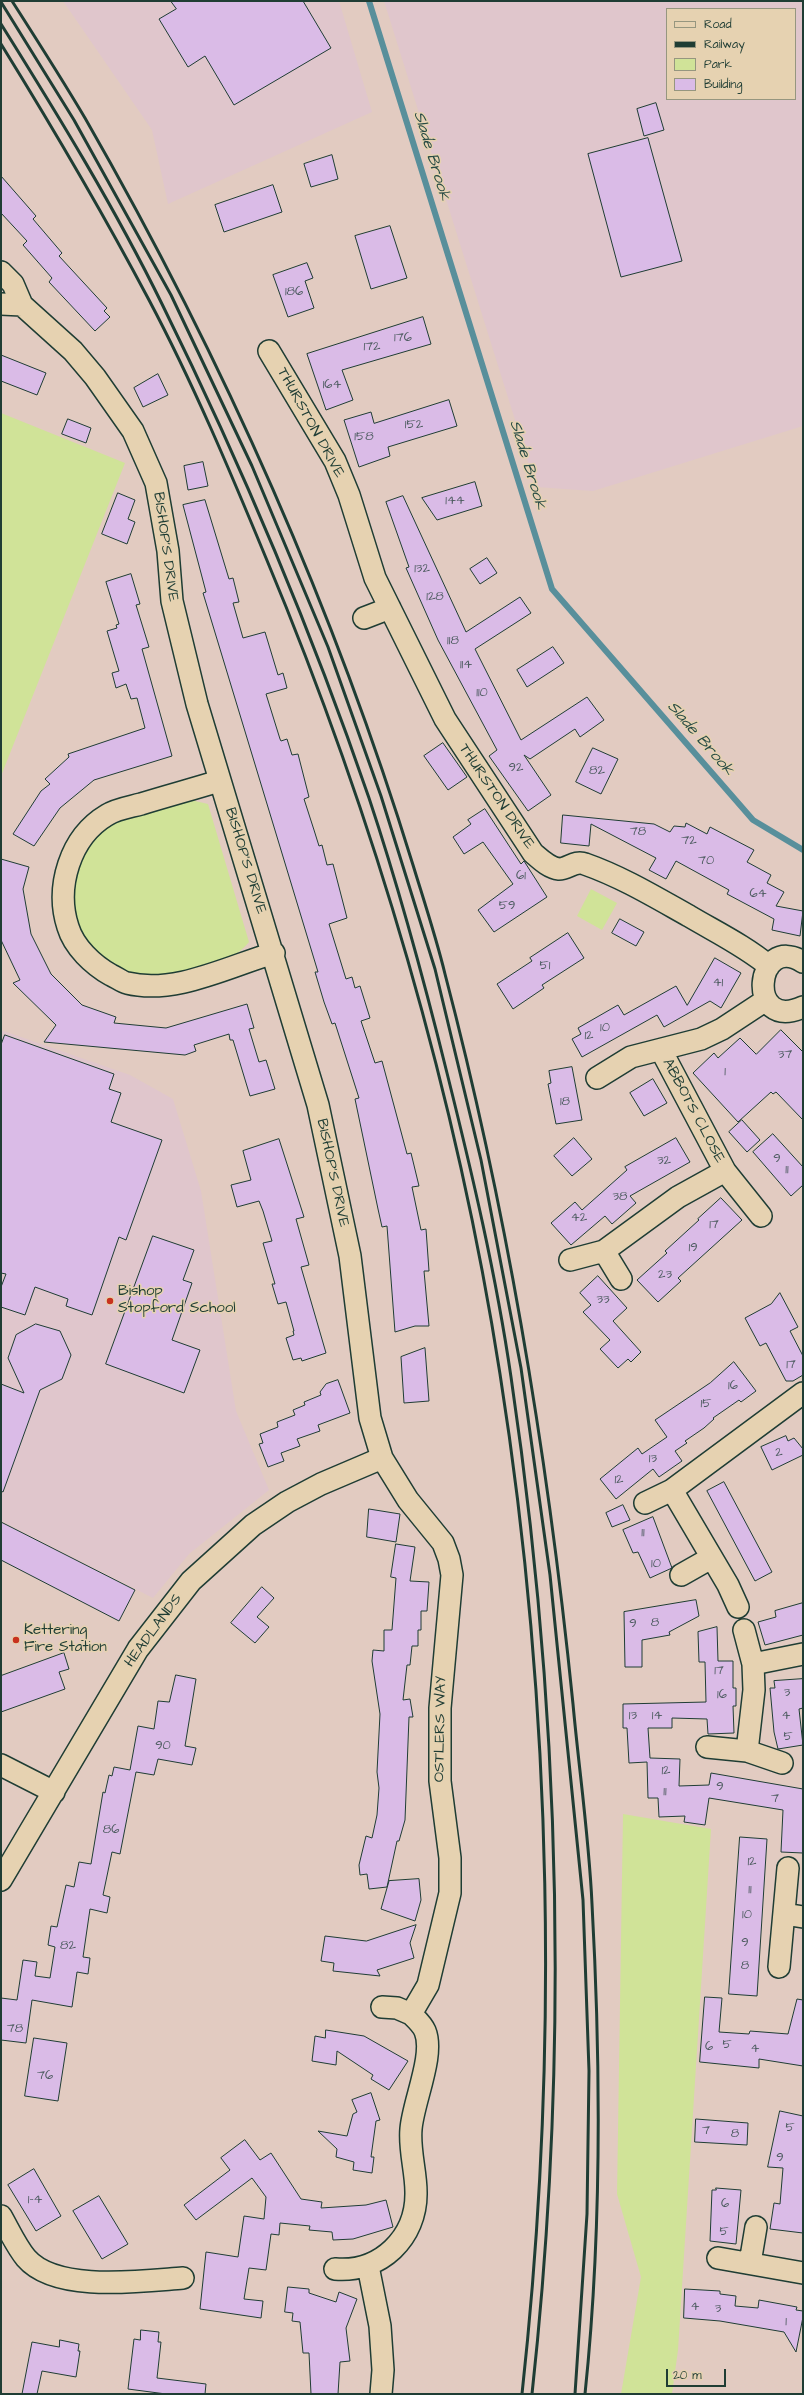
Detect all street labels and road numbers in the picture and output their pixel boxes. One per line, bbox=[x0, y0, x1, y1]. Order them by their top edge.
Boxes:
street label: THURSTON DRIVE bbox=[272, 365, 348, 481]
street label: BISHOP'S DRIVE bbox=[148, 491, 182, 603]
street label: THURSTON DRIVE bbox=[454, 741, 538, 853]
street label: BISHOP'S DRIVE bbox=[220, 806, 270, 916]
street label: ABBOTS CLOSE bbox=[658, 1056, 728, 1166]
street label: BISHOP'S DRIVE bbox=[312, 1117, 352, 1229]
street label: HEADLANDS bbox=[121, 1591, 187, 1671]
street label: OSTLERS WAY bbox=[431, 1676, 451, 1782]

